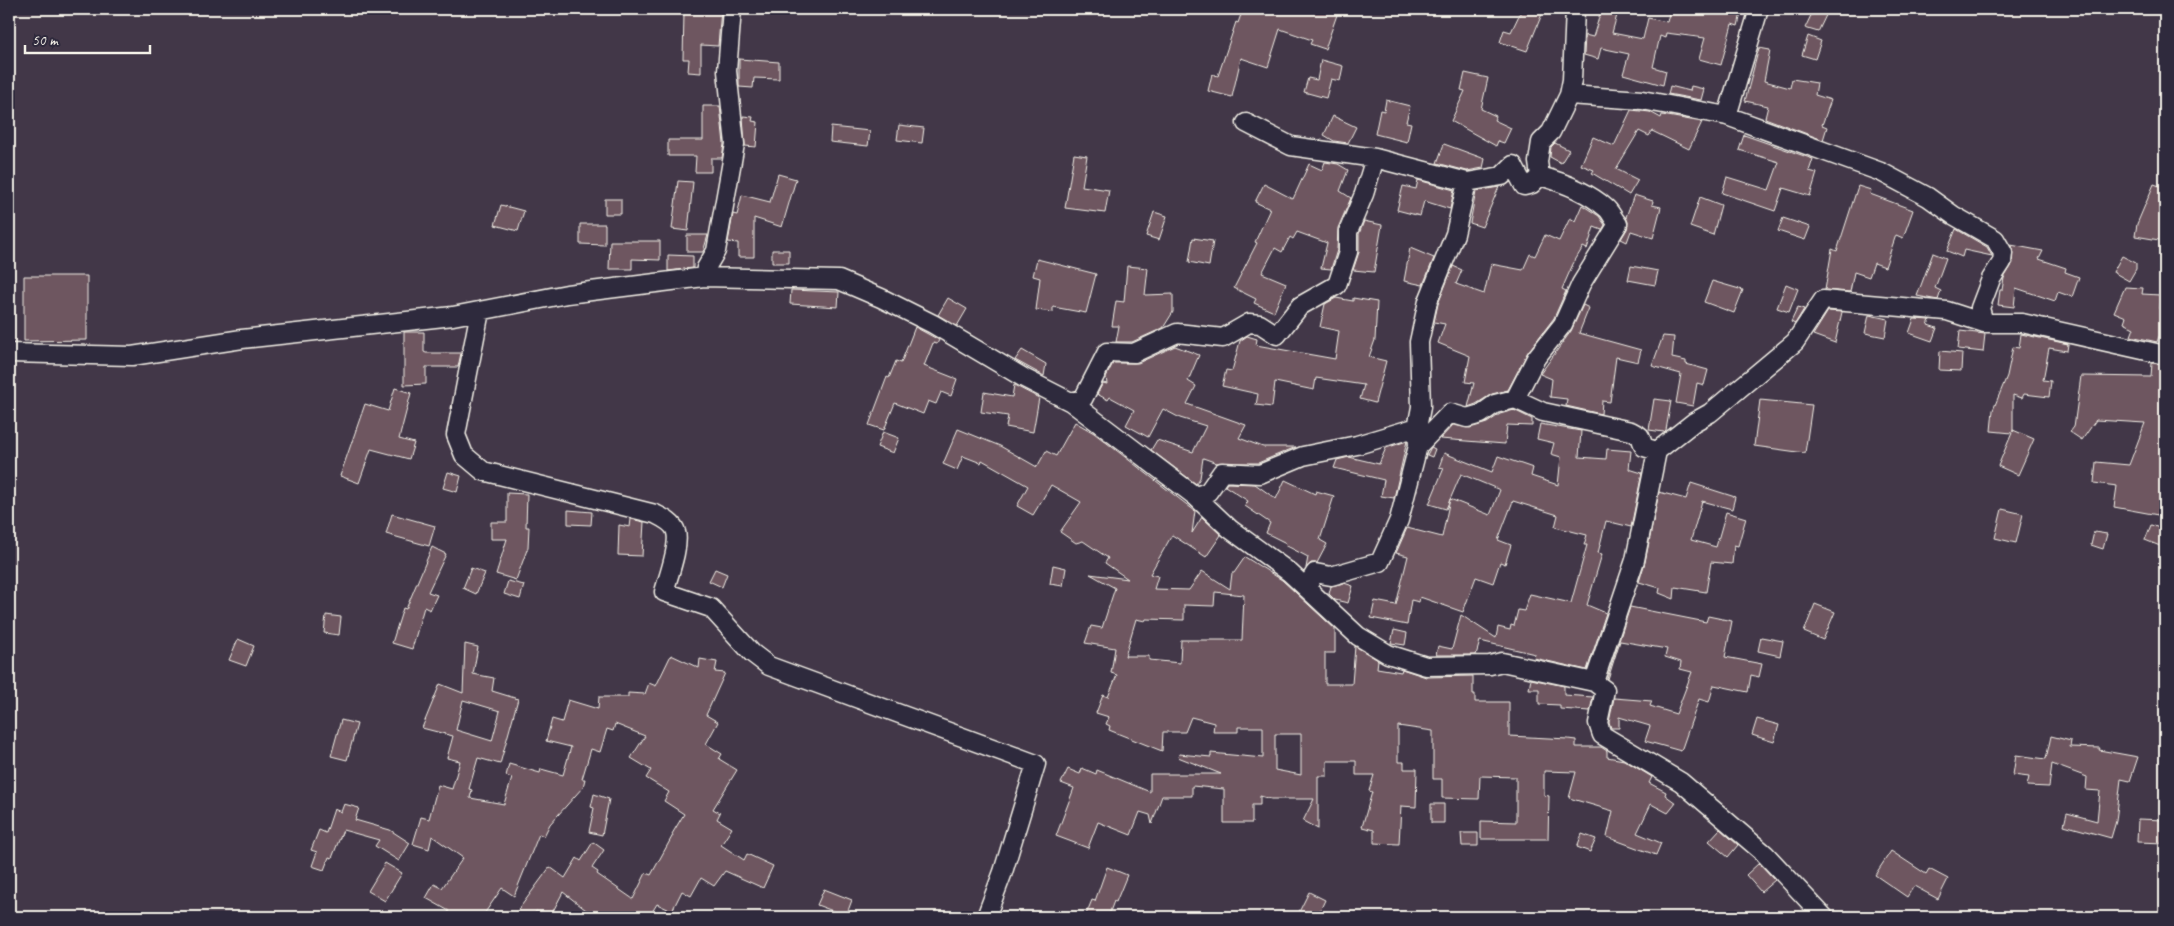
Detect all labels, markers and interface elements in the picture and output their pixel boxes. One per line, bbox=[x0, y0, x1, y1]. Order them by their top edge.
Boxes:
scale bar bbox=[25, 22, 150, 54]
text: 50 m bbox=[32, 31, 59, 50]

